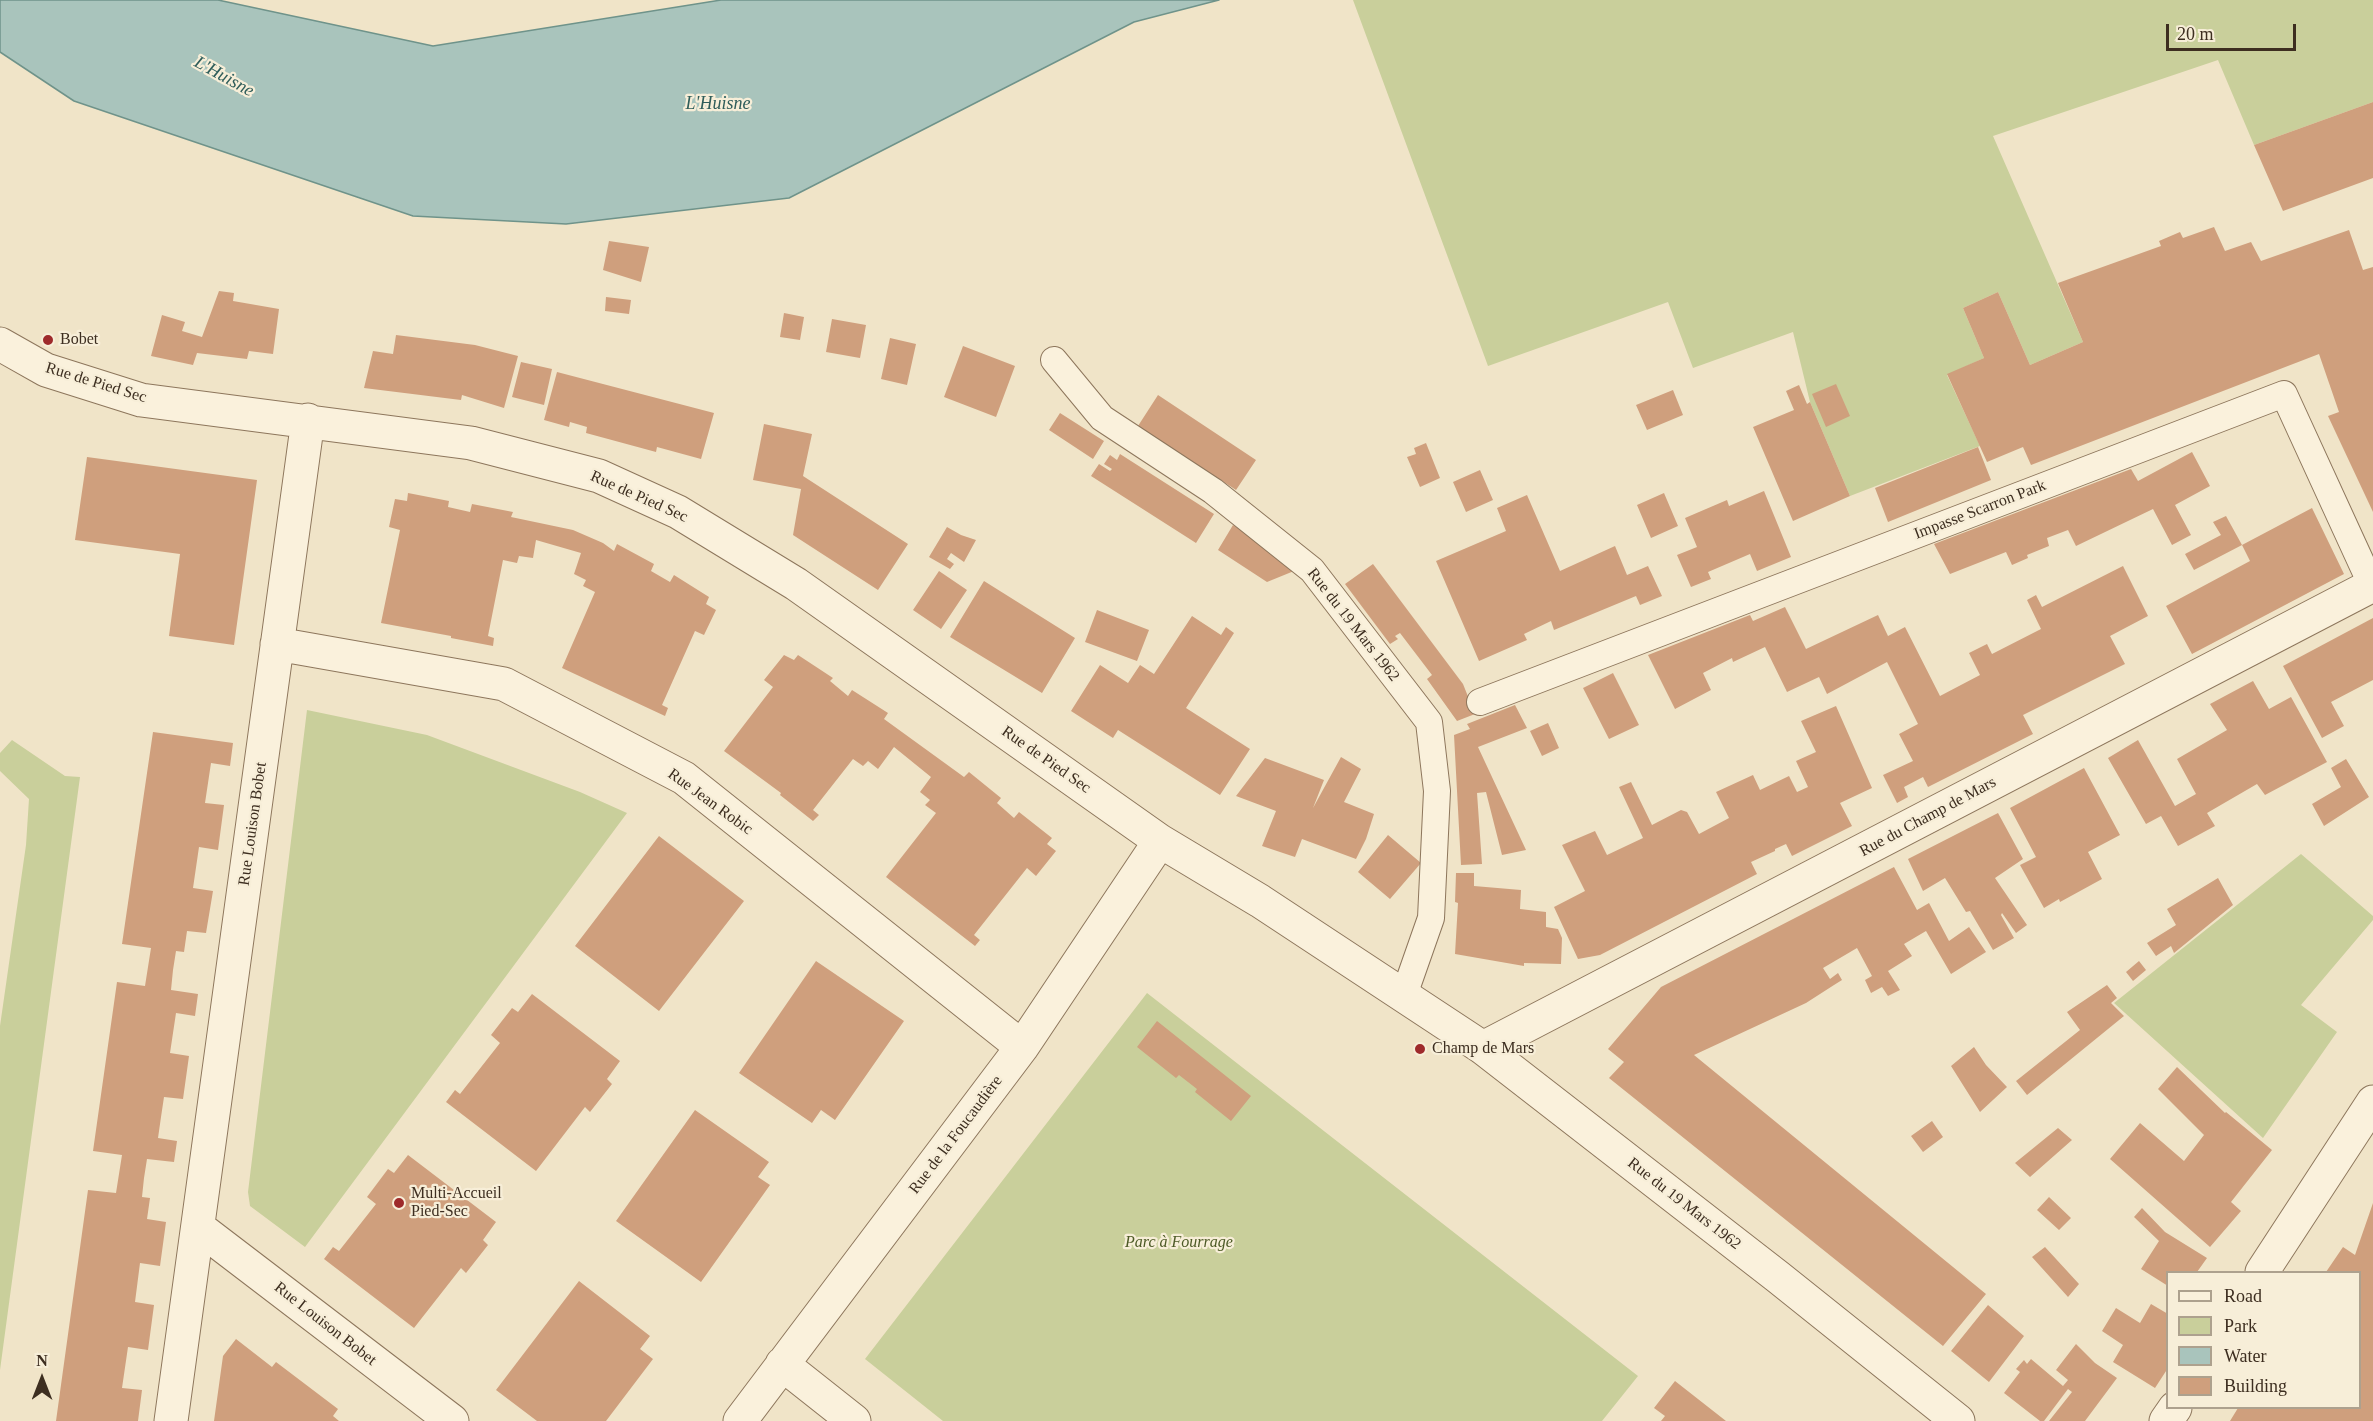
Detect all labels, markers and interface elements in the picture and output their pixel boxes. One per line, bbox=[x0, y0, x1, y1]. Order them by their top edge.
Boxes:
scale bar bbox=[2169, 12, 2300, 50]
text: 20 m bbox=[2177, 24, 2214, 44]
water label: L'Huisne bbox=[190, 52, 258, 102]
water label: L'Huisne bbox=[686, 93, 750, 115]
place label: Bobet bbox=[60, 330, 98, 350]
marker: Bobet bbox=[41, 333, 55, 347]
street label: Rue de Pied Sec bbox=[43, 359, 149, 407]
street label: Rue de Pied Sec bbox=[587, 467, 691, 527]
street label: Impasse Scarron Park bbox=[1911, 476, 2049, 544]
street label: Rue du 19 Mars 1962 bbox=[1303, 564, 1403, 686]
street label: Rue de Pied Sec bbox=[998, 722, 1094, 798]
street label: Rue Louison Bobet bbox=[235, 761, 271, 887]
street label: Rue Jean Robic bbox=[664, 765, 756, 839]
street label: Rue du Champ de Mars bbox=[1856, 773, 2000, 861]
place label: Champ de Mars bbox=[1432, 1039, 1534, 1059]
marker: Champ de Mars bbox=[1413, 1042, 1427, 1056]
street label: Rue de la Foucaudière bbox=[905, 1072, 1007, 1198]
street label: Rue du 19 Mars 1962 bbox=[1623, 1154, 1745, 1254]
place label: Multi-Accueil Pied-Sec bbox=[411, 1184, 502, 1222]
marker: Multi-Accueil Pied-Sec bbox=[392, 1196, 406, 1210]
park label: Parc à Fourrage bbox=[1125, 1233, 1233, 1253]
legend bbox=[2166, 1271, 2361, 1409]
street label: Rue Louison Bobet bbox=[270, 1278, 380, 1370]
text: Road bbox=[2224, 1286, 2262, 1306]
text: Park bbox=[2224, 1316, 2257, 1336]
text: Water bbox=[2224, 1346, 2267, 1366]
north arrow bbox=[12, 1349, 72, 1409]
text: N bbox=[36, 1352, 48, 1369]
text: Building bbox=[2224, 1376, 2287, 1396]

